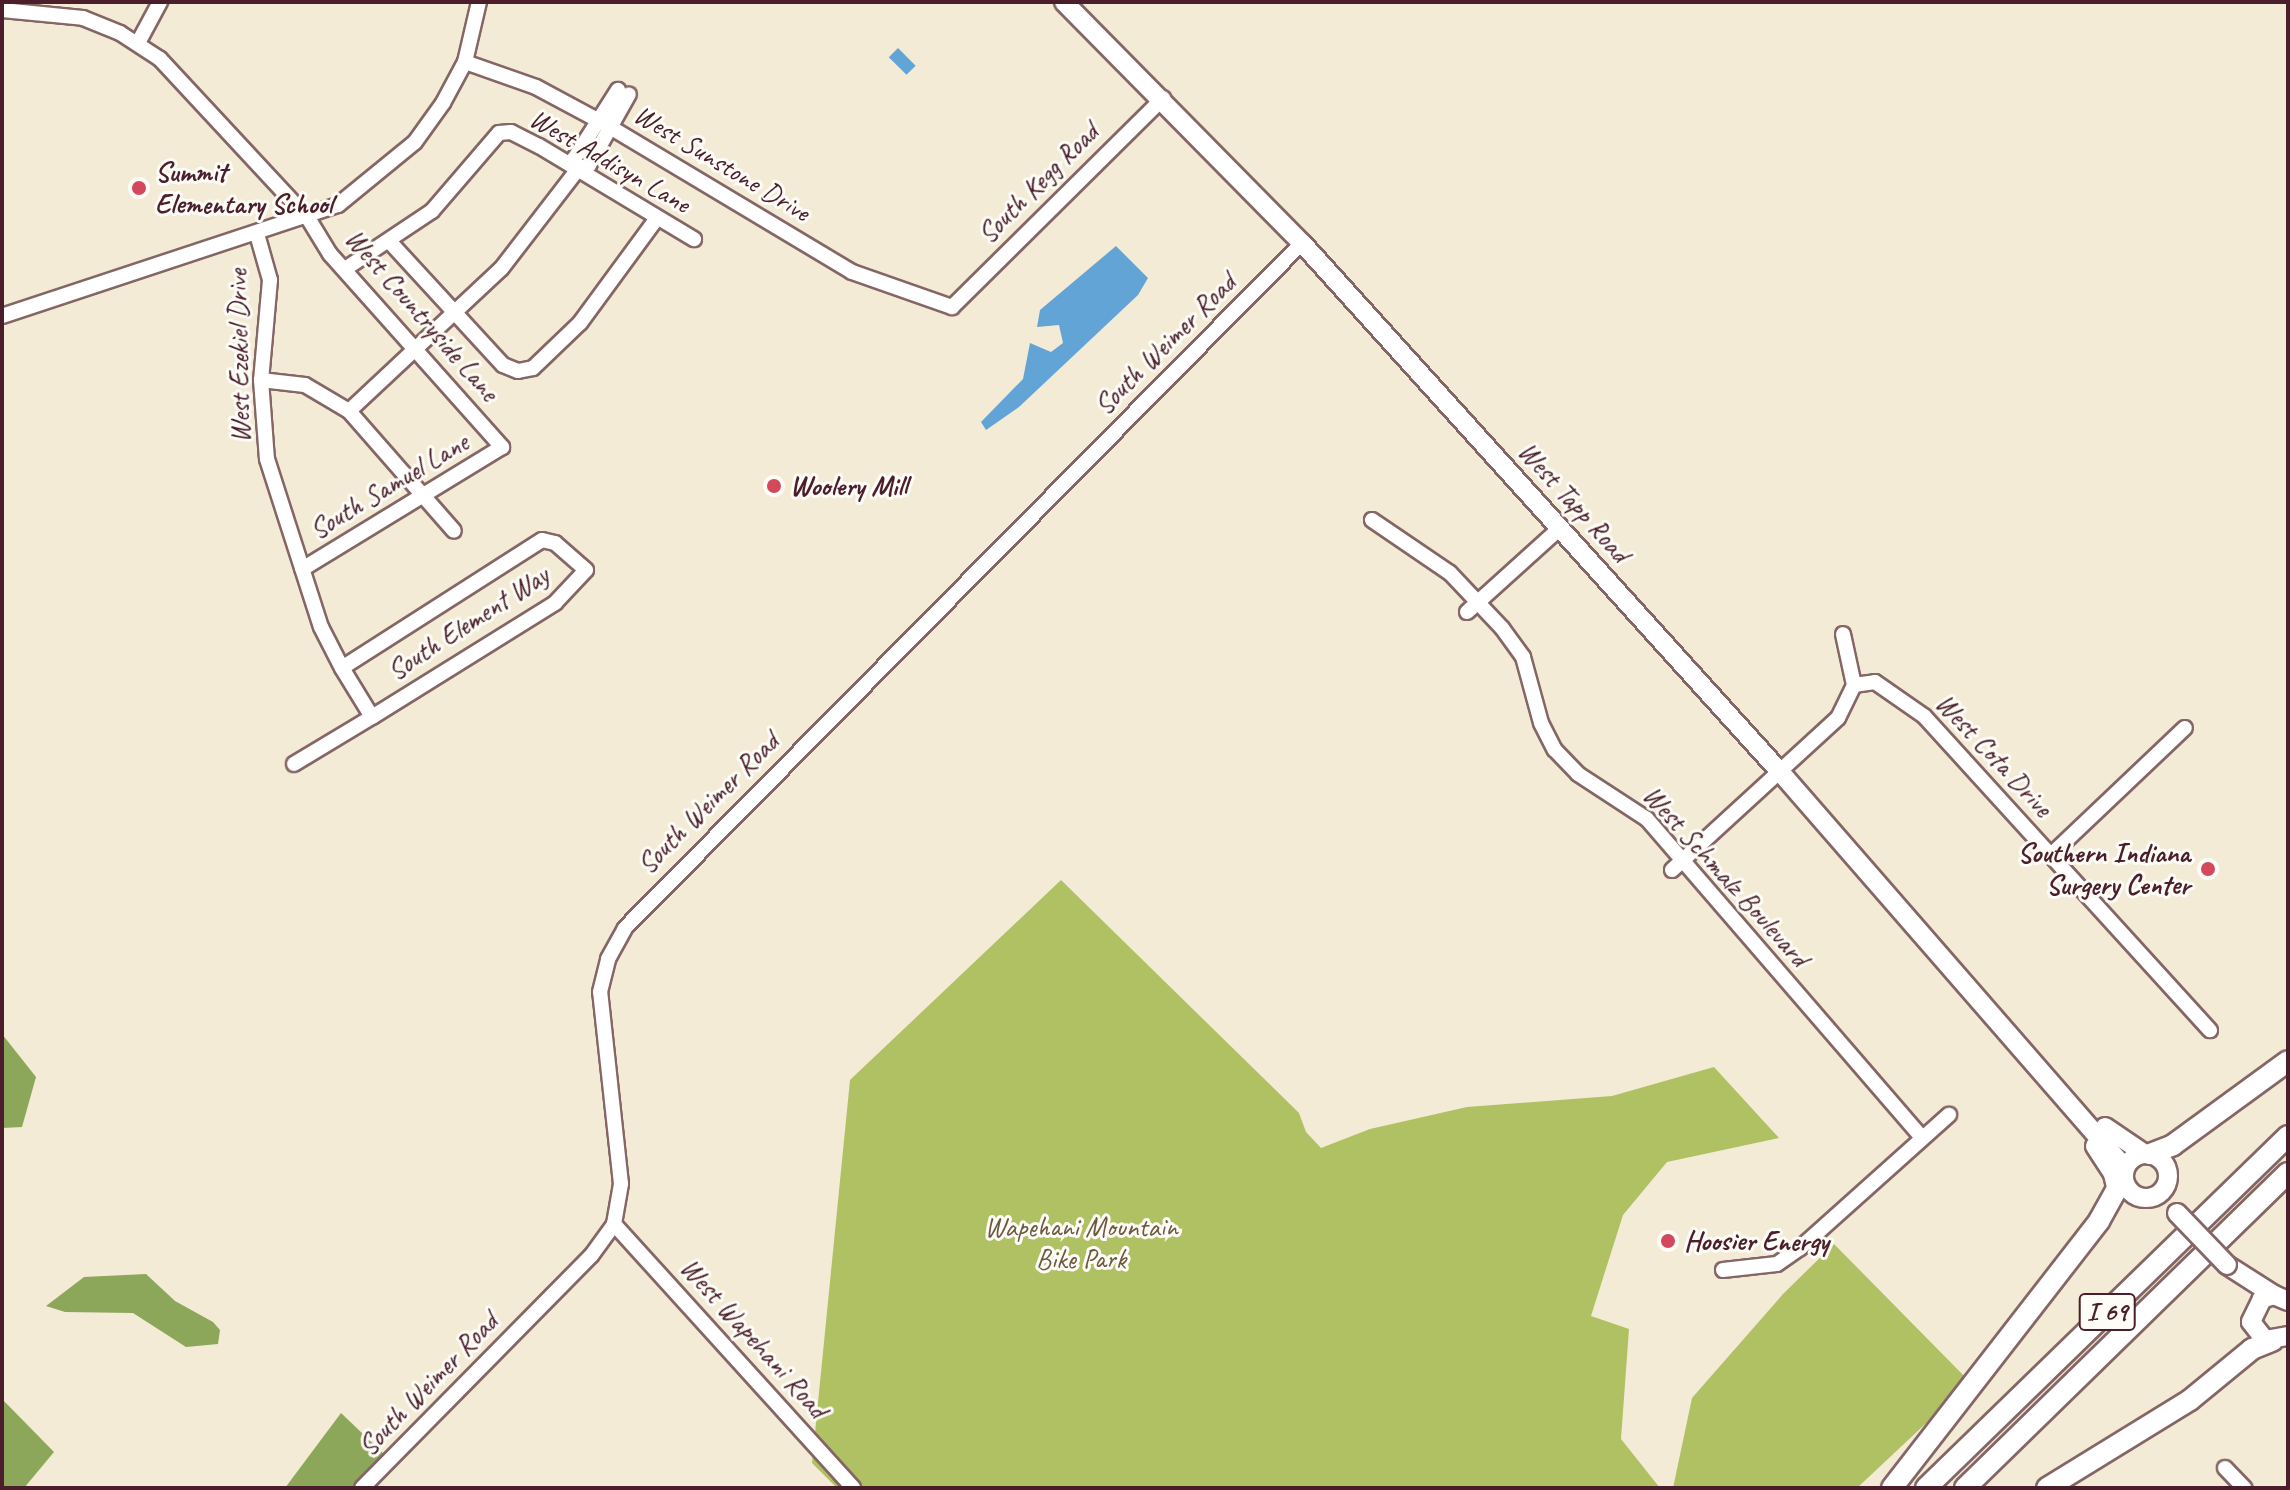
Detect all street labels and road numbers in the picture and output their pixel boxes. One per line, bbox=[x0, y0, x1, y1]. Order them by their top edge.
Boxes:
street label: West Sunstone Drive bbox=[628, 97, 816, 229]
street label: West Addisyn Lane bbox=[523, 101, 697, 221]
street label: South Kegg Road bbox=[970, 115, 1106, 251]
street label: West Countryside Lane bbox=[338, 222, 506, 408]
street label: South Weimer Road bbox=[1087, 266, 1243, 422]
street label: West Ezekiel Drive bbox=[221, 268, 257, 444]
street label: South Samuel Lane bbox=[303, 425, 475, 547]
street label: West Tapp Road bbox=[1510, 434, 1638, 570]
street label: South Element Way bbox=[380, 558, 556, 688]
street label: West Cota Drive bbox=[1929, 687, 2059, 823]
street label: South Weimer Road bbox=[630, 725, 786, 881]
street label: West Schmalz Boulevard bbox=[1636, 779, 1816, 973]
street label: West Wapehani Road bbox=[674, 1251, 834, 1425]
road number: I 69 bbox=[2077, 1290, 2137, 1334]
street label: South Weimer Road bbox=[351, 1306, 505, 1462]

